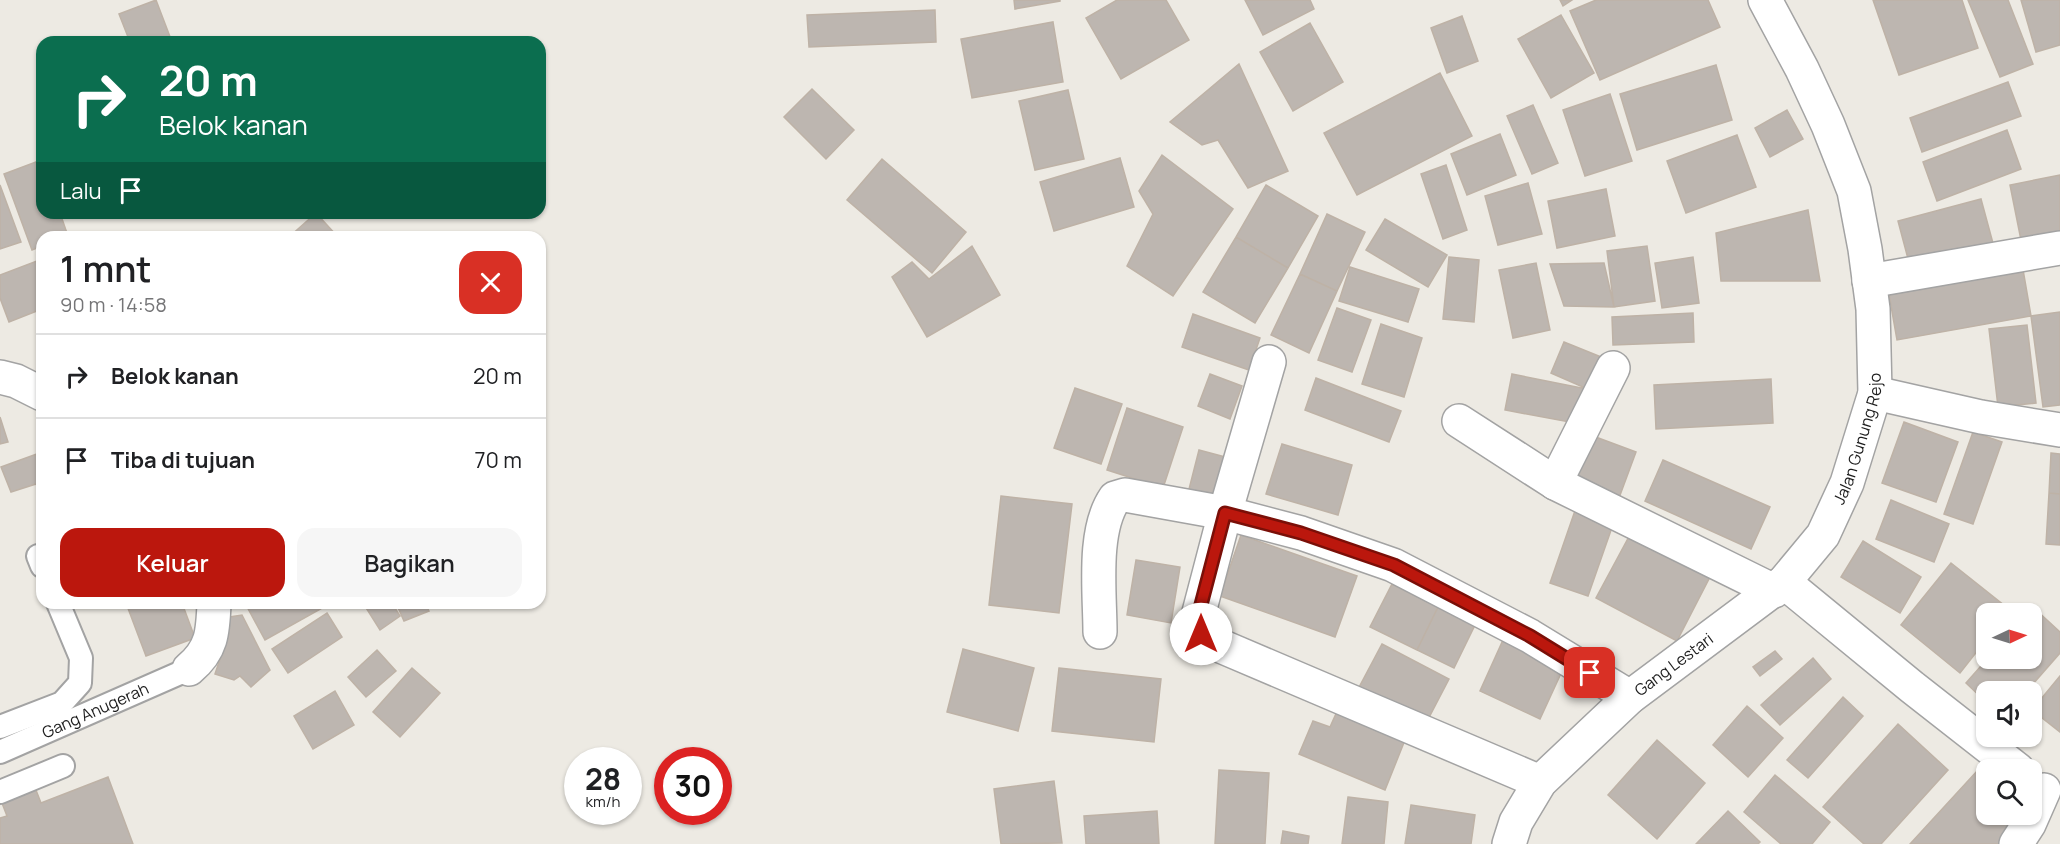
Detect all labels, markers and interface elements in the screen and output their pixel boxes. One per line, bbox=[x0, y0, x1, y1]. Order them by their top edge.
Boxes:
text: 20 m bbox=[159, 51, 258, 109]
icon: right bbox=[60, 60, 138, 138]
text: Belok kanan bbox=[159, 106, 308, 143]
icon: arrive bbox=[114, 174, 147, 207]
text: Lalu bbox=[60, 176, 102, 206]
text: 1 mnt bbox=[60, 244, 152, 293]
button: close bbox=[459, 251, 522, 314]
text: 90 m · 14:58 bbox=[60, 291, 167, 318]
icon: right bbox=[60, 360, 93, 393]
text: Belok kanan bbox=[111, 361, 239, 391]
text: 20 m bbox=[473, 361, 522, 391]
street label: Jalan Gunung Rejo bbox=[1828, 373, 1886, 508]
icon: arrive bbox=[60, 444, 93, 477]
text: Tiba di tujuan bbox=[111, 445, 255, 475]
text: 70 m bbox=[474, 445, 522, 475]
button: Keluar bbox=[60, 528, 285, 597]
button: Bagikan bbox=[297, 528, 522, 597]
position arrow bbox=[1169, 602, 1233, 666]
north arrow bbox=[1976, 603, 2042, 669]
map controls bbox=[1976, 603, 2042, 825]
street label: Gang Lestari bbox=[1630, 628, 1718, 701]
pin bbox=[1564, 647, 1615, 698]
icon: arrive bbox=[1573, 656, 1606, 689]
street label: Gang Anugerah bbox=[38, 677, 152, 743]
button: sound bbox=[1976, 681, 2042, 747]
speed limit sign: 30 bbox=[654, 747, 732, 825]
text: 28 bbox=[585, 758, 621, 799]
button: search bbox=[1976, 759, 2042, 825]
text: km/h bbox=[586, 791, 620, 812]

